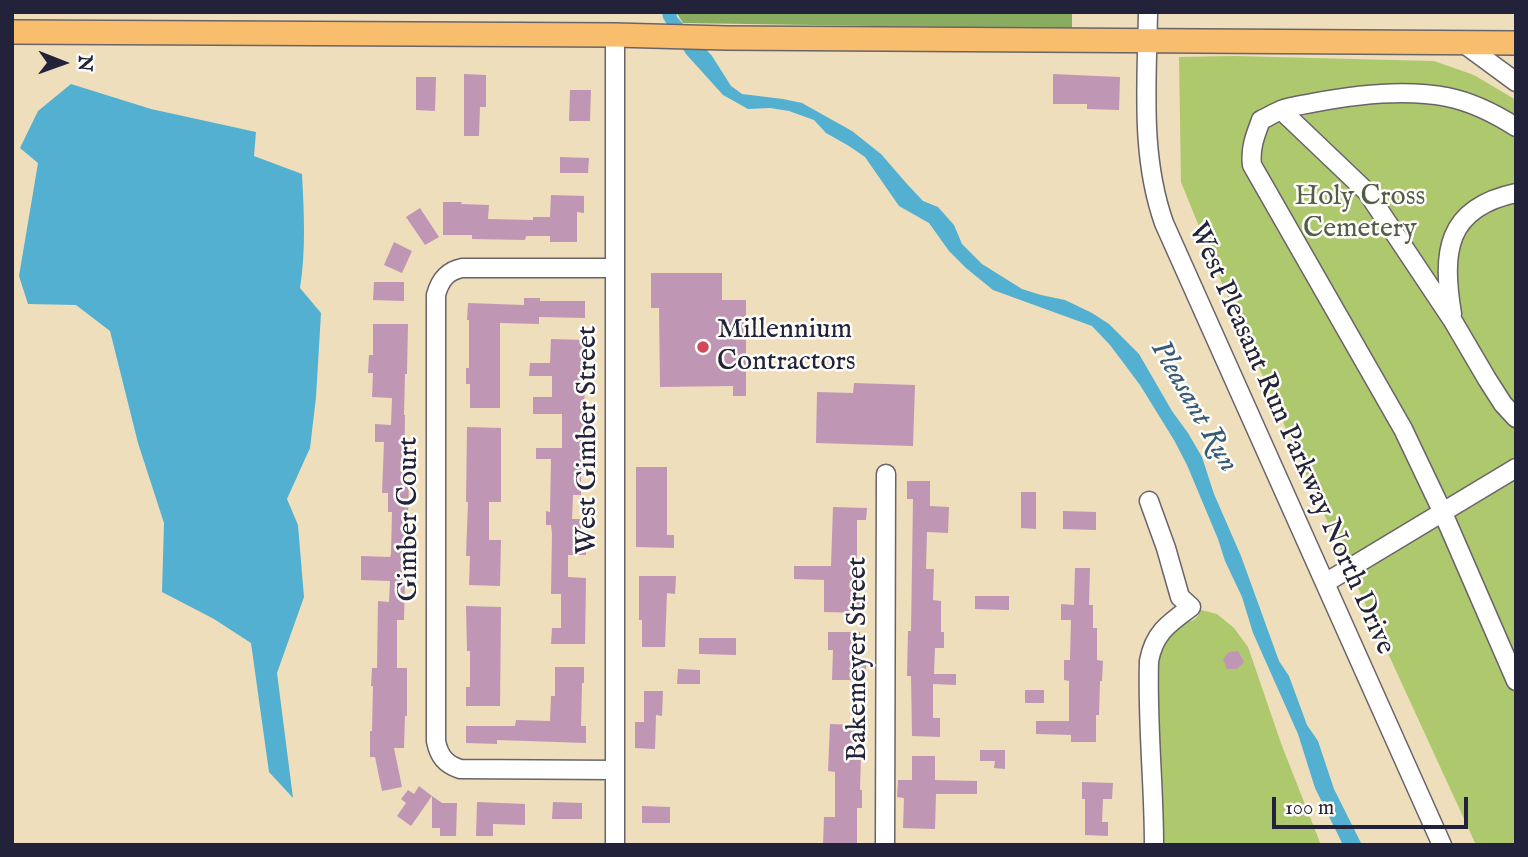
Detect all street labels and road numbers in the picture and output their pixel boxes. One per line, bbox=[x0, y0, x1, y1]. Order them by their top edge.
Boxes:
street label: West Pleasant Run Parkway North Drive bbox=[1179, 218, 1401, 660]
street label: West Gimber Street bbox=[572, 326, 606, 554]
street label: Gimber Court bbox=[393, 437, 427, 601]
street label: Bakemeyer Street bbox=[842, 557, 876, 761]

